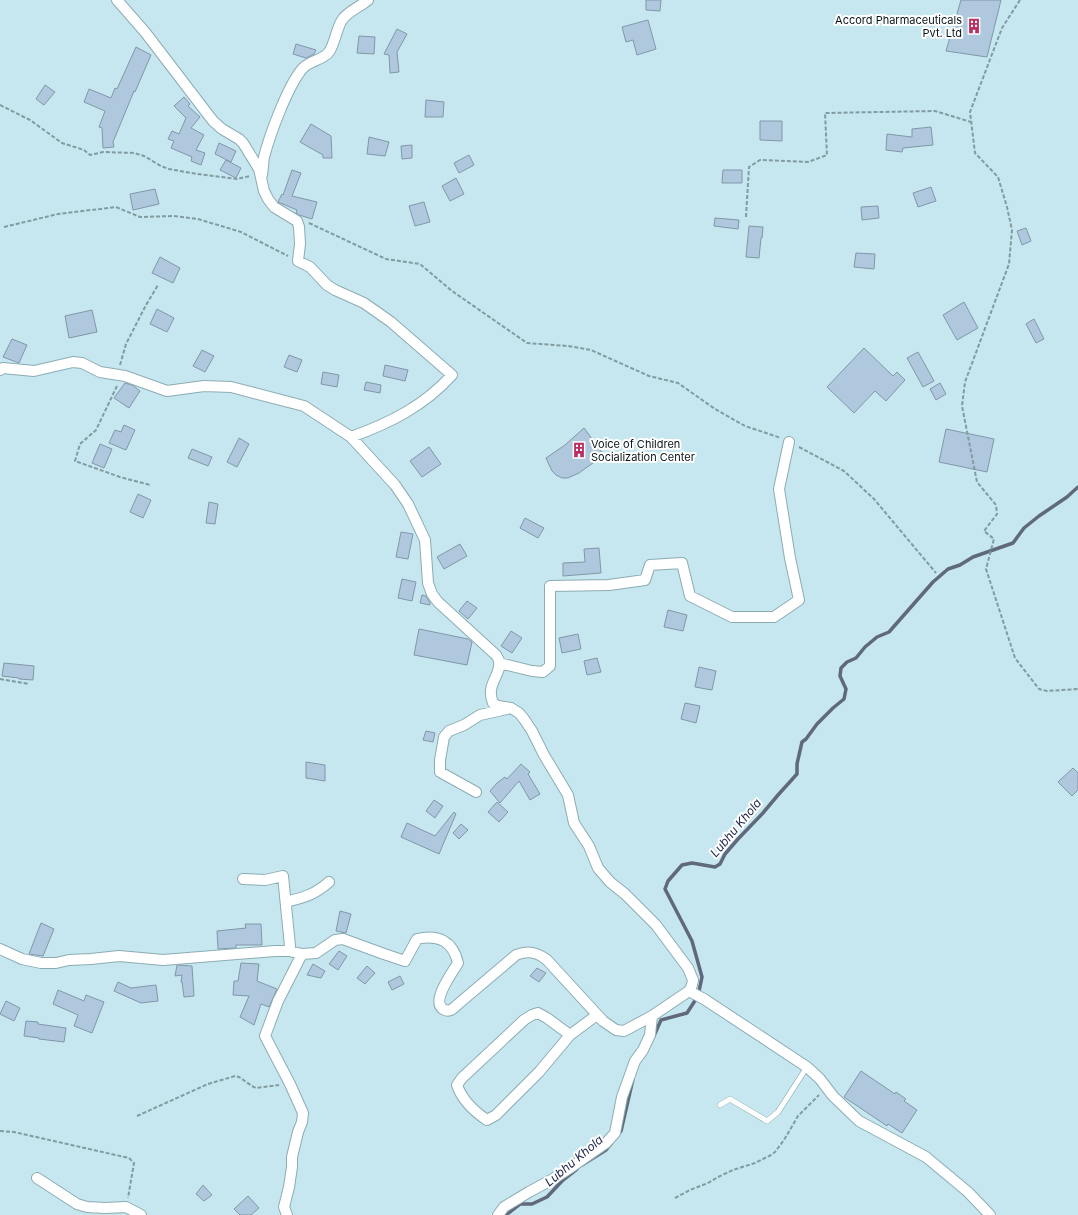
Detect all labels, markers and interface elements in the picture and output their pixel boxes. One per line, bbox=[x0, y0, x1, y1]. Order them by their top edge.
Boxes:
place label: Accord Pharmaceuticals Pvt. Ltd bbox=[835, 13, 962, 40]
building icon: Accord Pharmaceuticals Pvt. Ltd bbox=[965, 17, 983, 35]
place label: Voice of Children Socialization Center bbox=[591, 437, 695, 464]
building icon: Voice of Children Socialization Center bbox=[570, 441, 588, 459]
water label: Lubhu Khola bbox=[707, 795, 764, 860]
water label: Lubhu Khola bbox=[541, 1132, 606, 1189]

